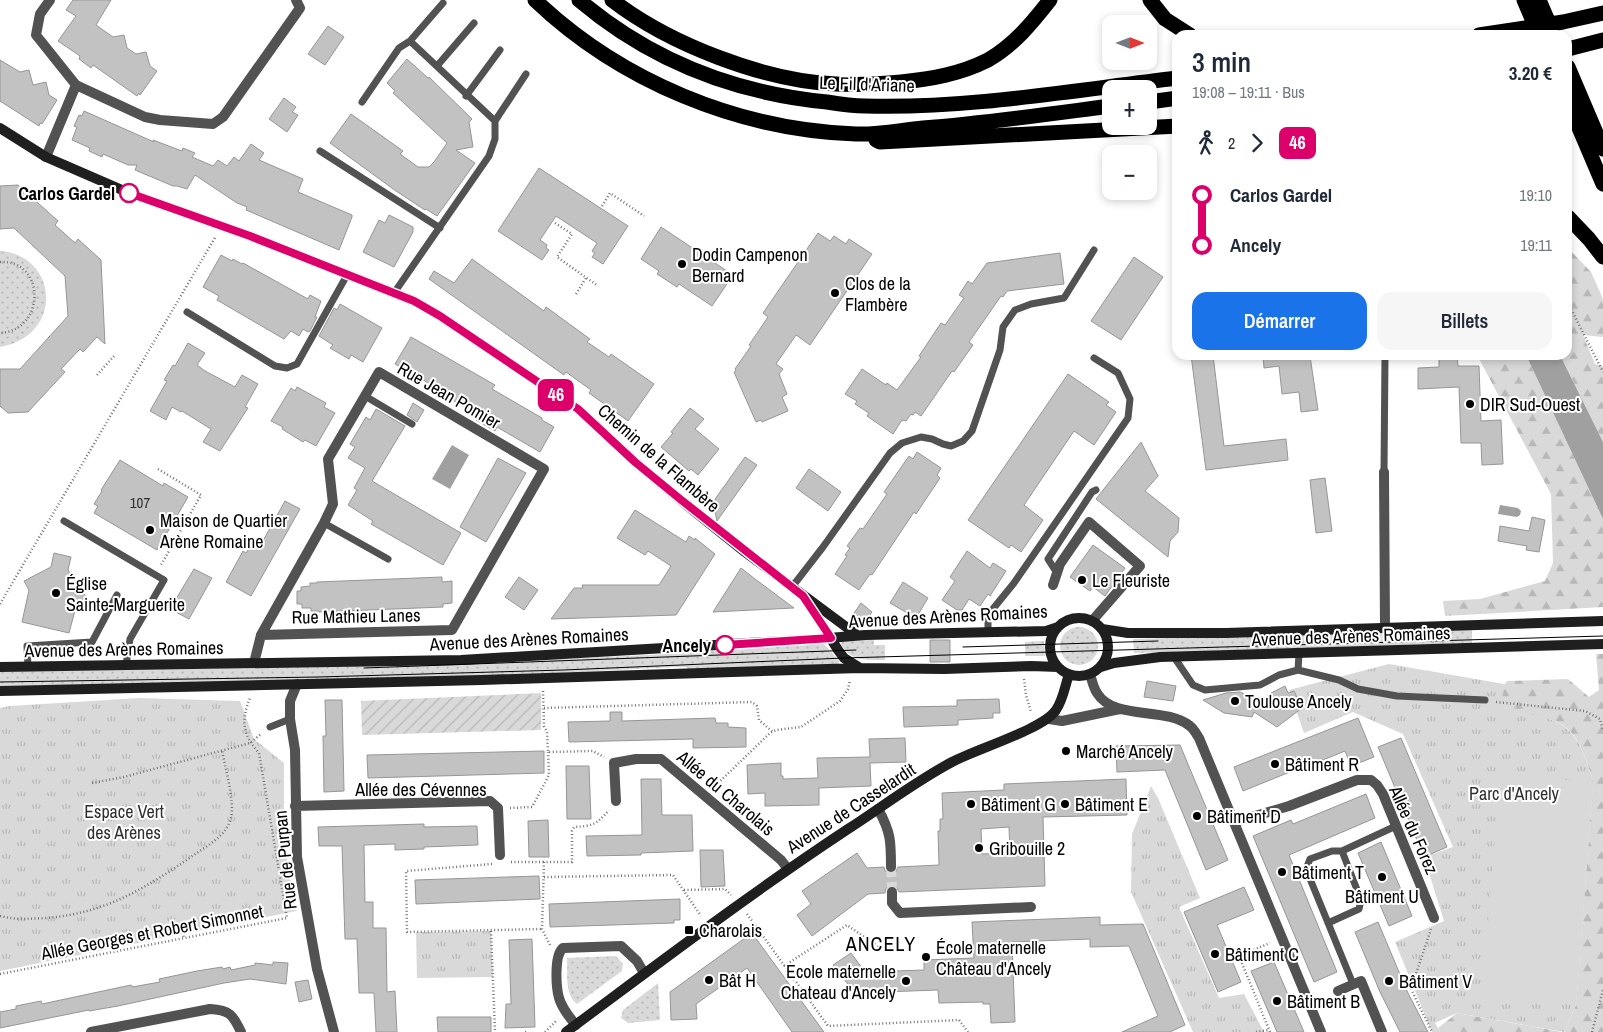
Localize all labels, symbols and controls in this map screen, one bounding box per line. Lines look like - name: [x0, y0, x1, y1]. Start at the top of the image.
- north arrow: [1102, 15, 1158, 70]
- map controls: [1102, 15, 1157, 200]
- text: 3 min: [1192, 43, 1251, 81]
- text: 3.20 €: [1509, 60, 1552, 86]
- street label: Le Fil d'Ariane: [819, 70, 915, 98]
- button: +: [1102, 80, 1157, 135]
- text: 19:08 – 19:11 · Bus: [1192, 81, 1305, 103]
- icon: walk: [1192, 129, 1220, 157]
- icon: forward: [1243, 129, 1271, 157]
- text: 46: [1289, 130, 1306, 155]
- text: 2: [1228, 132, 1235, 154]
- button: −: [1102, 145, 1157, 200]
- place label: Carlos Gardel: [18, 181, 115, 206]
- text: Carlos Gardel: [1230, 182, 1332, 208]
- marker: Carlos Gardel: [119, 183, 139, 203]
- text: 19:10: [1519, 184, 1552, 206]
- text: Ancely: [1230, 232, 1281, 258]
- text: 19:11: [1520, 234, 1552, 256]
- place label: Dodin Campenon Bernard: [692, 242, 808, 288]
- marker: Dodin Campenon Bernard: [676, 258, 688, 270]
- place label: Clos de la Flambère: [845, 271, 911, 317]
- marker: Clos de la Flambère: [829, 287, 841, 299]
- button: Démarrer: [1192, 292, 1367, 350]
- button: Billets: [1377, 292, 1552, 350]
- street label: Rue Jean Pomier: [393, 355, 505, 435]
- line badge: 46: [534, 379, 578, 411]
- text: 46: [548, 382, 564, 407]
- place label: DIR Sud-Ouest: [1480, 392, 1580, 417]
- street label: Chemin de la Flambère: [593, 398, 725, 518]
- marker: DIR Sud-Ouest: [1464, 398, 1476, 410]
- house number: 107: [130, 492, 150, 513]
- place label: Maison de Quartier Arène Romaine: [159, 508, 287, 554]
- marker: Maison de Quartier Arène Romaine: [144, 524, 156, 536]
- place label: Le Fleuriste: [1092, 568, 1170, 593]
- place label: Église Sainte-Marguerite: [66, 571, 185, 617]
- marker: Le Fleuriste: [1076, 574, 1088, 586]
- marker: Église Sainte-Marguerite: [50, 587, 62, 599]
- street label: Avenue des Arènes Romaines: [847, 598, 1048, 634]
- street label: Rue Mathieu Lanes: [291, 602, 421, 630]
- street label: Avenue des Arènes Romaines: [1250, 620, 1451, 652]
- street label: Avenue des Arènes Romaines: [428, 621, 629, 657]
- place label: Ancely: [663, 633, 712, 658]
- street label: Avenue des Arènes Romaines: [23, 635, 224, 663]
- marker: Ancely: [715, 635, 735, 655]
- place label: Toulouse Ancely: [1245, 689, 1352, 714]
- marker: Toulouse Ancely: [1229, 695, 1241, 707]
- place label: Marché Ancely: [1076, 739, 1173, 764]
- street label: Allée du Charolais: [671, 744, 780, 841]
- marker: Marché Ancely: [1060, 745, 1072, 757]
- place label: Bâtiment R: [1285, 752, 1359, 777]
- street label: Avenue de Casselardit: [781, 757, 920, 860]
- marker: Bâtiment R: [1269, 758, 1281, 770]
- street label: Allée des Cévennes: [354, 777, 487, 802]
- street label: Allée du Forez: [1383, 781, 1445, 878]
- park label: Parc d'Ancely: [1469, 781, 1560, 806]
- place label: Bâtiment G: [981, 792, 1056, 817]
- place label: Bâtiment E: [1075, 792, 1148, 817]
- marker: Bâtiment G: [965, 798, 977, 810]
- marker: Bâtiment E: [1059, 798, 1071, 810]
- park label: Espace Vert des Arènes: [84, 799, 164, 845]
- place label: Bâtiment D: [1207, 804, 1281, 829]
- street label: Rue de Purpan: [267, 809, 303, 911]
- marker: Bâtiment D: [1191, 810, 1203, 822]
- place label: Gribouille 2: [989, 836, 1065, 861]
- marker: Gribouille 2: [973, 842, 985, 854]
- place label: Bâtiment T: [1292, 860, 1364, 885]
- marker: Bâtiment T: [1276, 866, 1288, 878]
- marker: Bâtiment U: [1376, 871, 1388, 883]
- place label: Bâtiment U: [1345, 884, 1419, 909]
- street label: Allée Georges et Robert Simonnet: [38, 898, 265, 966]
- place label: Charolais: [699, 918, 762, 943]
- marker: Charolais: [683, 924, 695, 936]
- district label: ANCELY: [845, 930, 916, 957]
- place label: École maternelle Château d'Ancely: [936, 935, 1052, 981]
- place label: Bâtiment C: [1225, 942, 1299, 967]
- marker: Bâtiment C: [1209, 948, 1221, 960]
- marker: École maternelle Château d'Ancely: [920, 951, 932, 963]
- place label: Ecole maternelle Chateau d'Ancely: [781, 959, 897, 1005]
- place label: Bât H: [719, 968, 756, 993]
- place label: Bâtiment V: [1399, 969, 1472, 994]
- marker: Bât H: [703, 974, 715, 986]
- marker: Ecole maternelle Chateau d'Ancely: [900, 975, 912, 987]
- marker: Bâtiment V: [1383, 975, 1395, 987]
- place label: Bâtiment B: [1287, 989, 1360, 1014]
- marker: Bâtiment B: [1271, 995, 1283, 1007]

